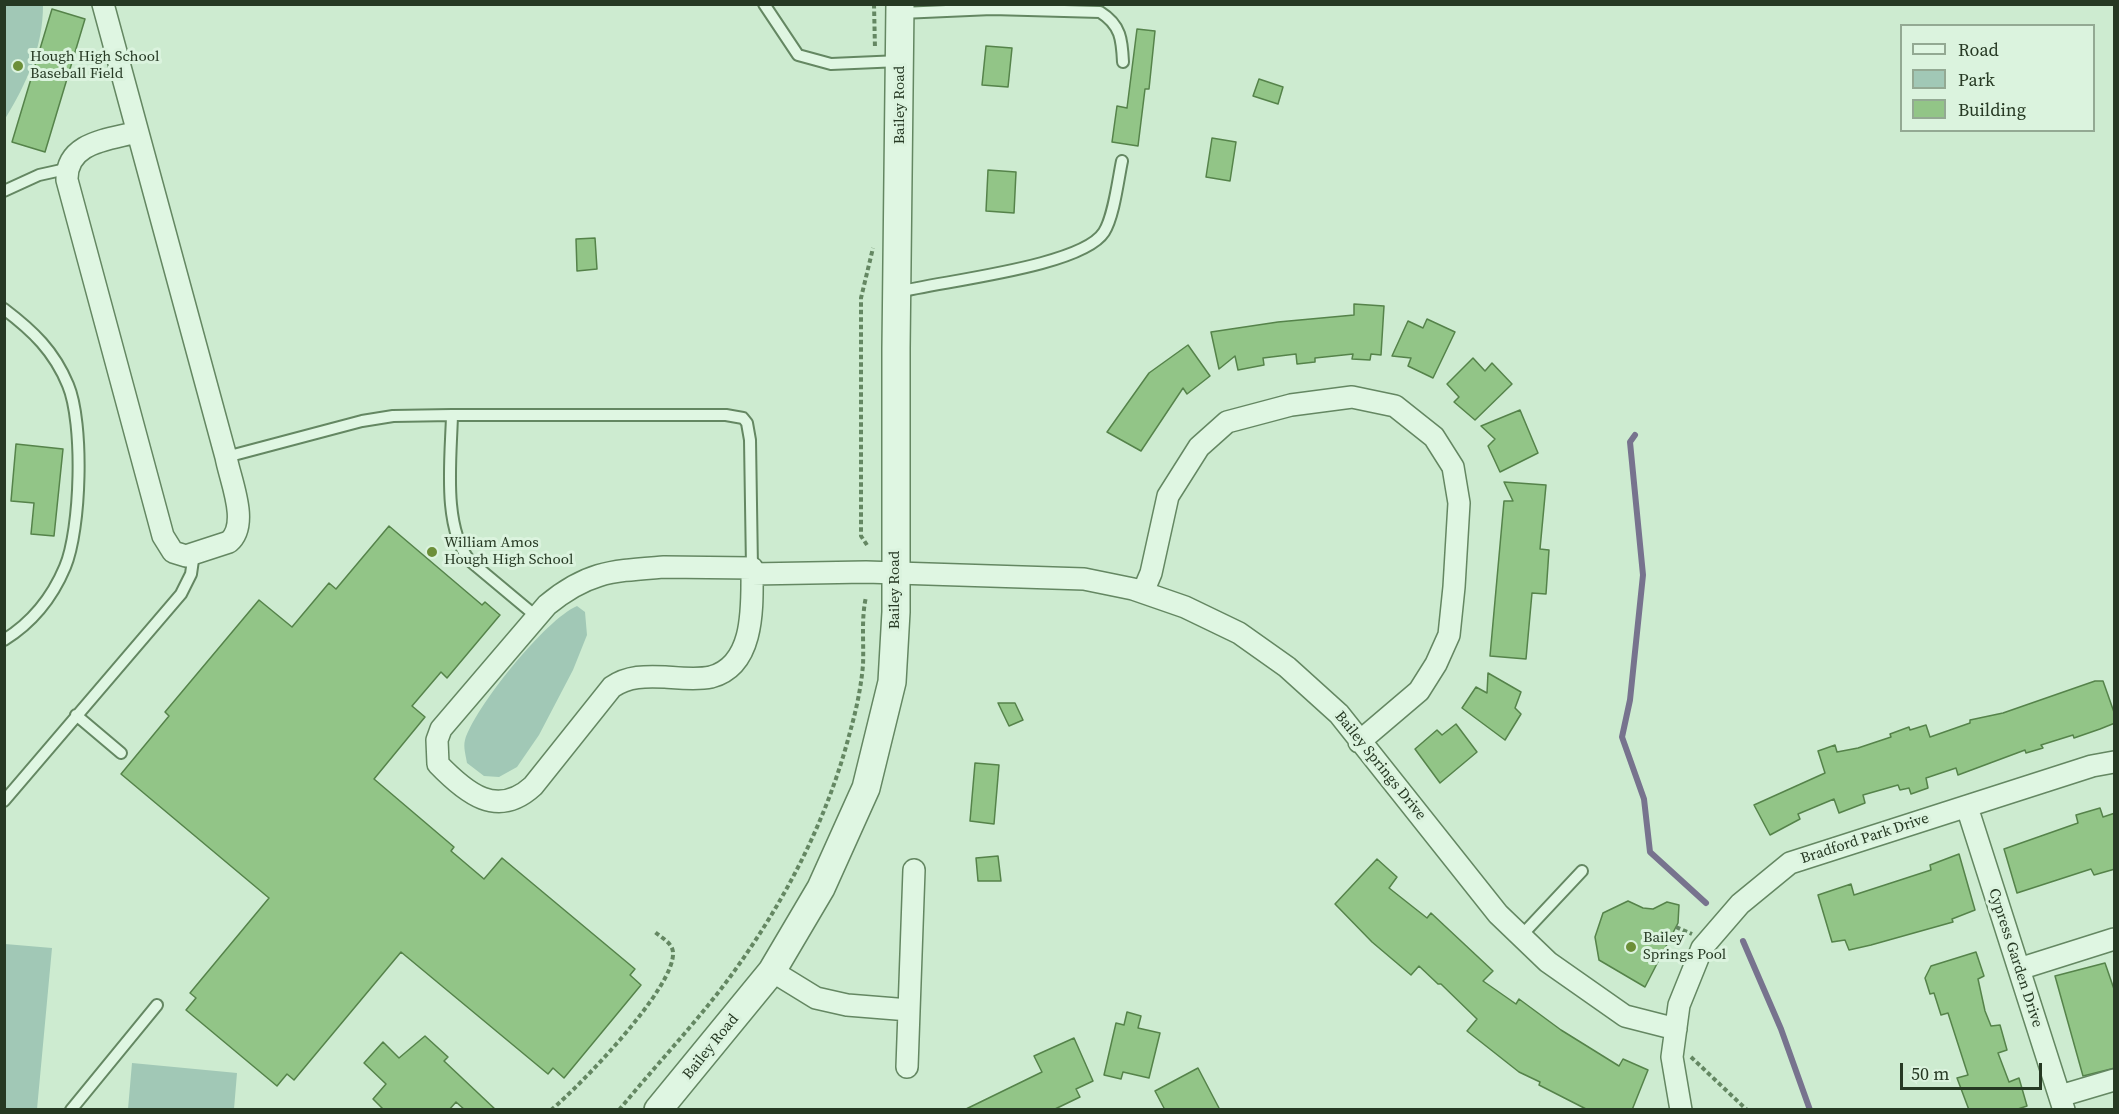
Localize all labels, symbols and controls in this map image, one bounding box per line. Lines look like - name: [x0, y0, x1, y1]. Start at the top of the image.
- legend: [1900, 24, 2095, 132]
- text: Road: [1958, 37, 1999, 62]
- place label: Hough High School Baseball Field: [30, 48, 159, 83]
- marker: Hough High School Baseball Field: [11, 59, 25, 73]
- street label: Bailey Road: [891, 66, 909, 144]
- text: Park: [1958, 67, 1995, 92]
- text: Building: [1958, 97, 2026, 122]
- place label: William Amos Hough High School: [444, 534, 573, 569]
- marker: William Amos Hough High School: [425, 545, 439, 559]
- street label: Bailey Road: [886, 551, 904, 629]
- street label: Bailey Springs Drive: [1331, 708, 1429, 824]
- street label: Bradford Park Drive: [1799, 810, 1931, 868]
- street label: Cypress Garden Drive: [1984, 886, 2046, 1030]
- place label: Bailey Springs Pool: [1643, 929, 1726, 964]
- marker: Bailey Springs Pool: [1624, 940, 1638, 954]
- street label: Bailey Road: [679, 1011, 743, 1083]
- scale bar: [1903, 1051, 2046, 1089]
- text: 50 m: [1911, 1061, 1949, 1086]

